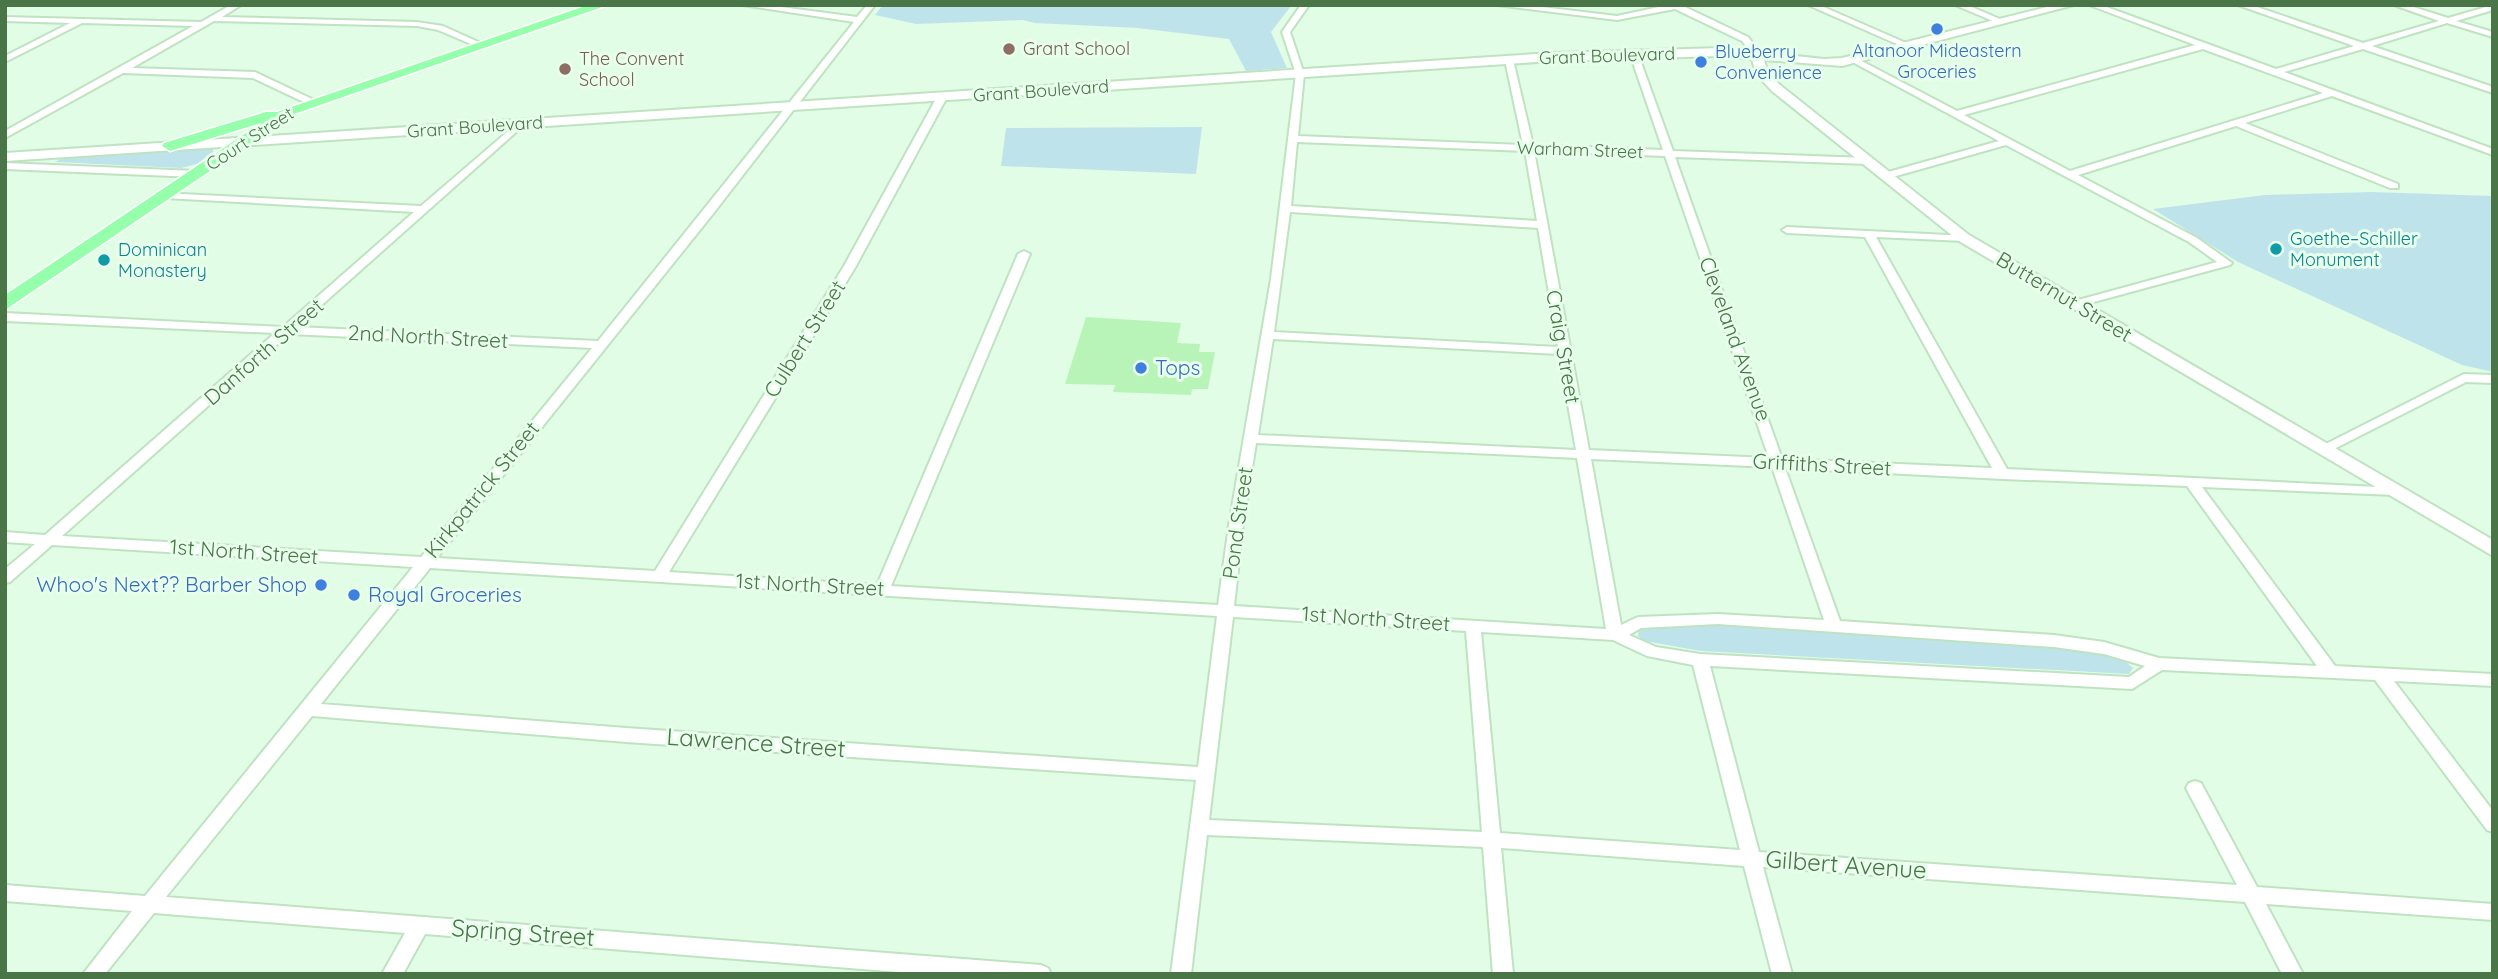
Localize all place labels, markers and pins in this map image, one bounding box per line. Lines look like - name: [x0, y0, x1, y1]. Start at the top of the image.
- marker: Altanoor Mideastern Groceries: [1929, 21, 1945, 37]
- place label: Grant School: [1023, 37, 1130, 60]
- place label: Altanoor Mideastern Groceries: [1852, 39, 2022, 83]
- place label: Blueberry Convenience: [1715, 40, 1822, 84]
- marker: Grant School: [1001, 41, 1017, 57]
- place label: The Convent School: [579, 47, 684, 91]
- marker: Blueberry Convenience: [1693, 54, 1709, 70]
- marker: The Convent School: [557, 61, 573, 77]
- place label: Goethe–Schiller Monument: [2290, 227, 2418, 271]
- place label: Dominican Monastery: [118, 238, 207, 282]
- marker: Goethe–Schiller Monument: [2268, 241, 2284, 257]
- marker: Dominican Monastery: [96, 252, 112, 268]
- place label: Tops: [1155, 354, 1200, 380]
- marker: Tops: [1133, 360, 1149, 376]
- place label: Whoo's Next?? Barber Shop: [36, 571, 307, 597]
- marker: Whoo's Next?? Barber Shop: [313, 577, 329, 593]
- place label: Royal Groceries: [368, 581, 522, 607]
- marker: Royal Groceries: [346, 587, 362, 603]

